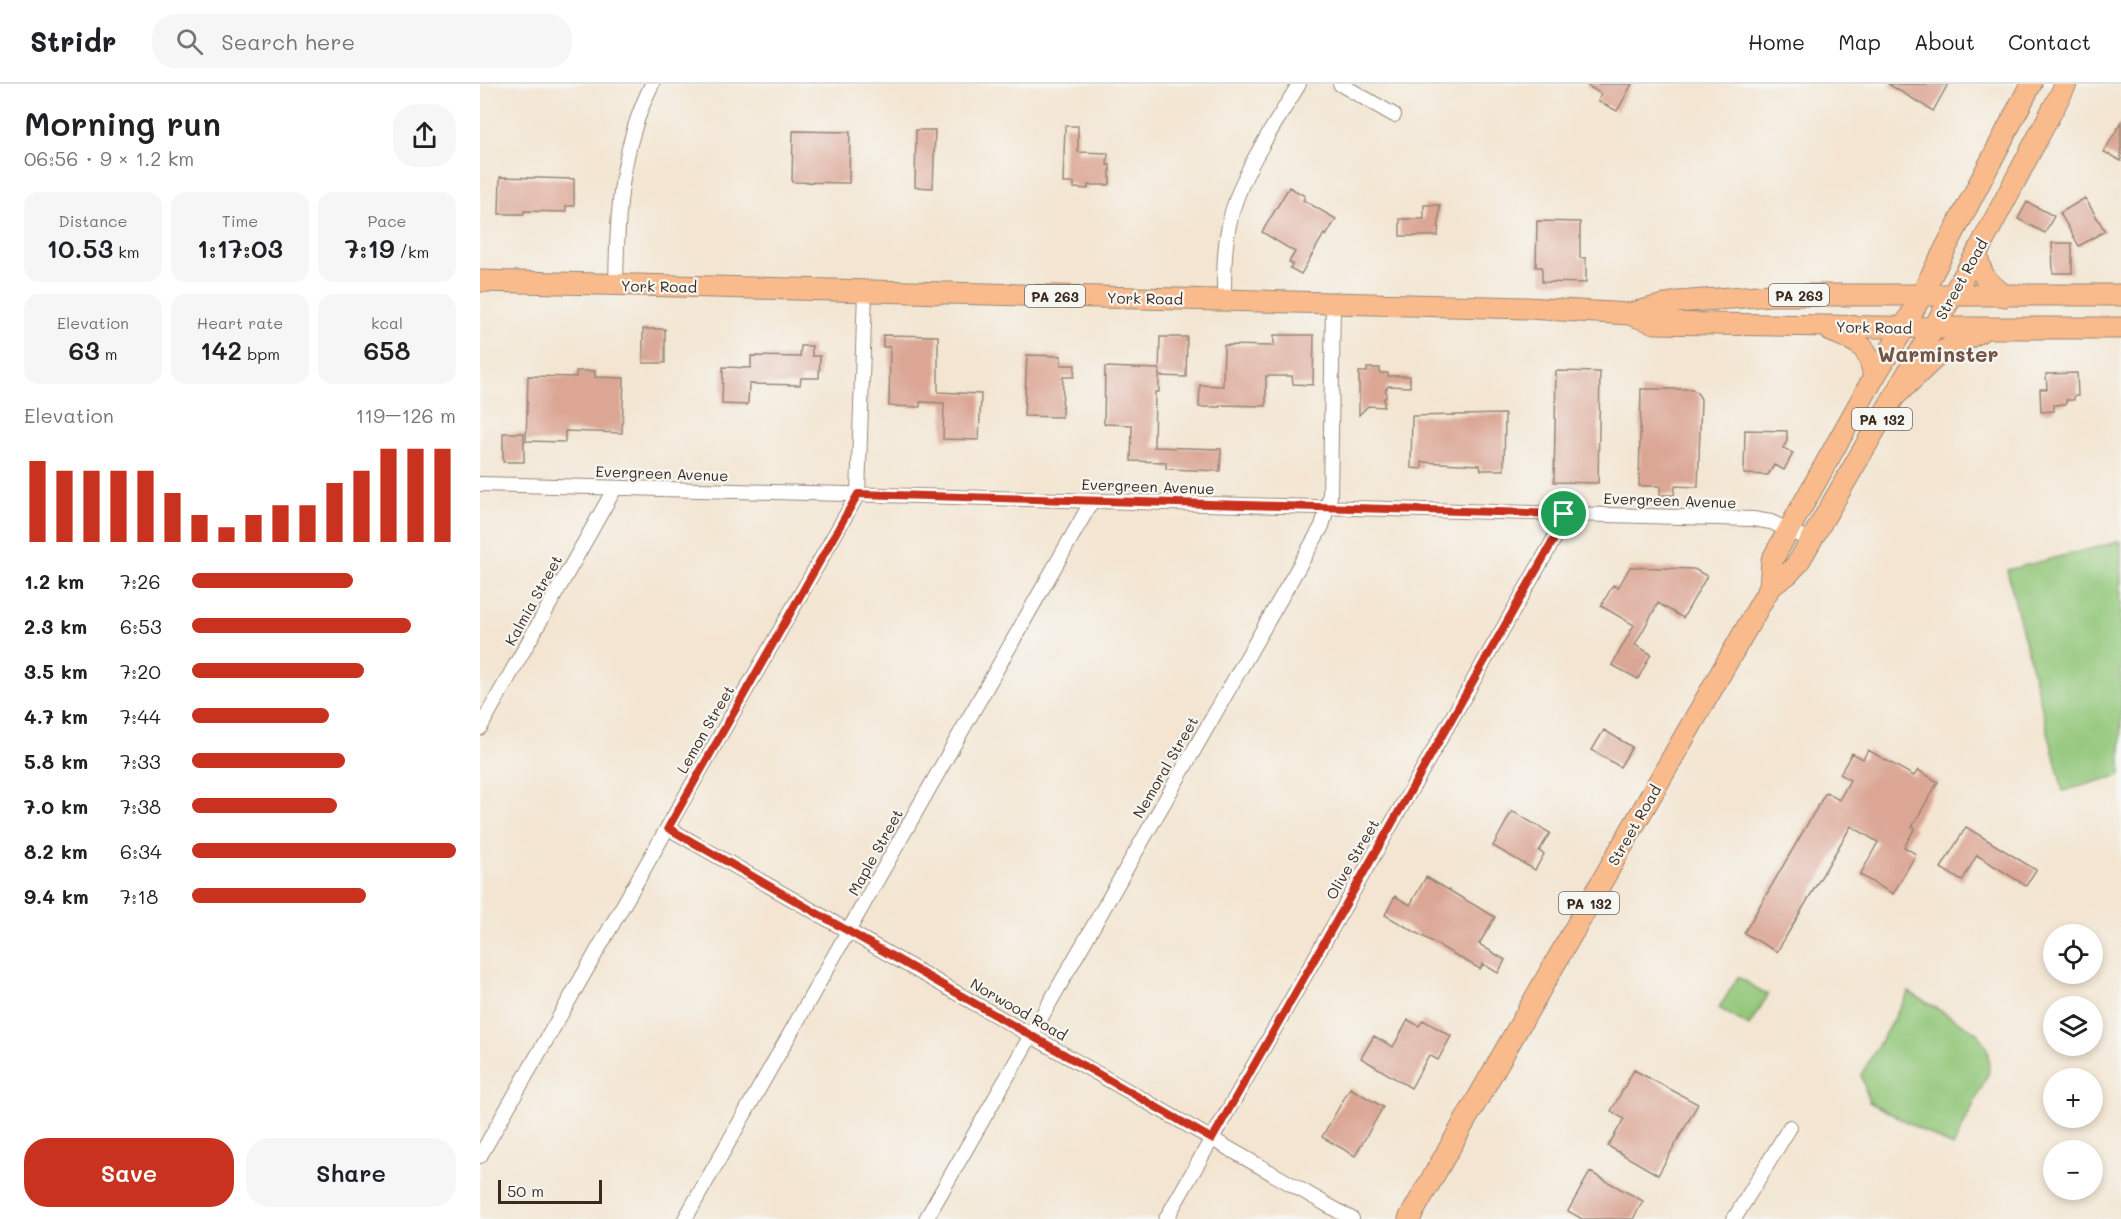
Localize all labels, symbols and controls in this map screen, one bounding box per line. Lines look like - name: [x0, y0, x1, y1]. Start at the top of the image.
- search box: [152, 14, 572, 68]
- text: Stridr: [30, 23, 116, 59]
- icon: search: [173, 25, 206, 58]
- text: Search here: [221, 27, 355, 56]
- text: Home: [1748, 28, 1805, 55]
- text: Map: [1838, 28, 1881, 55]
- text: About: [1914, 28, 1975, 55]
- text: Contact: [2008, 28, 2091, 55]
- text: Morning run: [24, 101, 221, 144]
- button: share: [393, 104, 456, 167]
- text: 06:56 · 9 × 1.2 km: [24, 145, 194, 171]
- text: Distance: [59, 210, 127, 231]
- text: Time: [222, 210, 258, 231]
- text: Pace: [367, 210, 407, 231]
- text: 10.53: [47, 231, 113, 265]
- text: 1:17:03: [197, 231, 283, 265]
- text: 7:19: [345, 231, 394, 265]
- street label: Street Road: [1930, 235, 1992, 323]
- text: km: [113, 241, 139, 262]
- text: /km: [394, 241, 429, 262]
- street label: York Road: [621, 275, 697, 297]
- road number: PA 263: [1769, 284, 1829, 306]
- road number: PA 263: [1025, 285, 1085, 307]
- street label: York Road: [1107, 287, 1183, 309]
- text: Elevation: [57, 312, 129, 333]
- text: Heart rate: [197, 312, 283, 333]
- text: kcal: [371, 312, 403, 333]
- street label: York Road: [1836, 316, 1912, 338]
- text: 63: [68, 333, 100, 367]
- text: 142: [200, 333, 242, 367]
- text: 658: [364, 333, 410, 367]
- district label: Warminster: [1878, 340, 1999, 367]
- text: m: [100, 343, 118, 364]
- text: bpm: [242, 343, 280, 364]
- text: Elevation: [24, 402, 114, 428]
- text: 119–126 m: [355, 402, 456, 428]
- road number: PA 132: [1852, 408, 1912, 430]
- street label: Evergreen Avenue: [595, 461, 729, 485]
- street label: Evergreen Avenue: [1081, 474, 1215, 498]
- pin: [1538, 488, 1589, 539]
- street label: Evergreen Avenue: [1603, 488, 1737, 512]
- icon: arrive: [1547, 497, 1580, 530]
- street label: Kalmia Street: [500, 551, 566, 649]
- text: 1.2 km: [24, 568, 84, 594]
- text: 7:26: [120, 568, 161, 594]
- text: 2.3 km: [24, 613, 87, 639]
- text: 6:53: [120, 613, 162, 639]
- text: 3.5 km: [24, 658, 88, 684]
- text: 7:20: [120, 658, 161, 684]
- street label: Lemon Street: [672, 681, 738, 777]
- text: 4.7 km: [24, 703, 88, 729]
- text: 7:44: [120, 703, 161, 729]
- street label: Nemoral Street: [1128, 712, 1202, 822]
- text: 5.8 km: [24, 748, 88, 774]
- text: 7:33: [120, 748, 161, 774]
- street label: Street Road: [1603, 781, 1665, 869]
- text: 7.0 km: [24, 793, 88, 819]
- text: 7:38: [120, 793, 161, 819]
- street label: Maple Street: [843, 805, 907, 899]
- street label: Olive Street: [1321, 815, 1383, 903]
- text: 8.2 km: [24, 838, 88, 864]
- text: 6:34: [120, 838, 162, 864]
- text: 9.4 km: [24, 883, 89, 909]
- text: 7:18: [120, 883, 158, 909]
- road number: PA 132: [1559, 892, 1619, 914]
- map controls: [2043, 924, 2103, 1200]
- button: locate: [2043, 924, 2103, 984]
- street label: Norwood Road: [967, 973, 1071, 1045]
- button: layers: [2043, 996, 2103, 1056]
- button: +: [2043, 1068, 2103, 1128]
- button: Save: [24, 1138, 234, 1207]
- button: Share: [246, 1138, 456, 1207]
- button: −: [2043, 1140, 2103, 1200]
- scale bar: [498, 1177, 602, 1204]
- text: 50 m: [507, 1180, 544, 1201]

